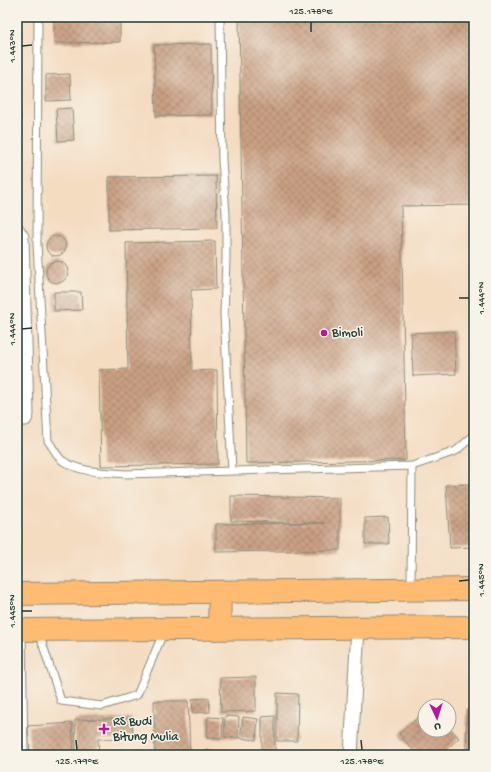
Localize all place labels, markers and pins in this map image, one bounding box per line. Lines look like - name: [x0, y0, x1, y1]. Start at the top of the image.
- place label: Bimoli: [331, 326, 363, 341]
- marker: Bimoli: [319, 328, 329, 338]
- place label: RS Budi Bitung Mulia: [112, 715, 179, 745]
- marker: RS Budi Bitung Mulia: [98, 723, 110, 735]

